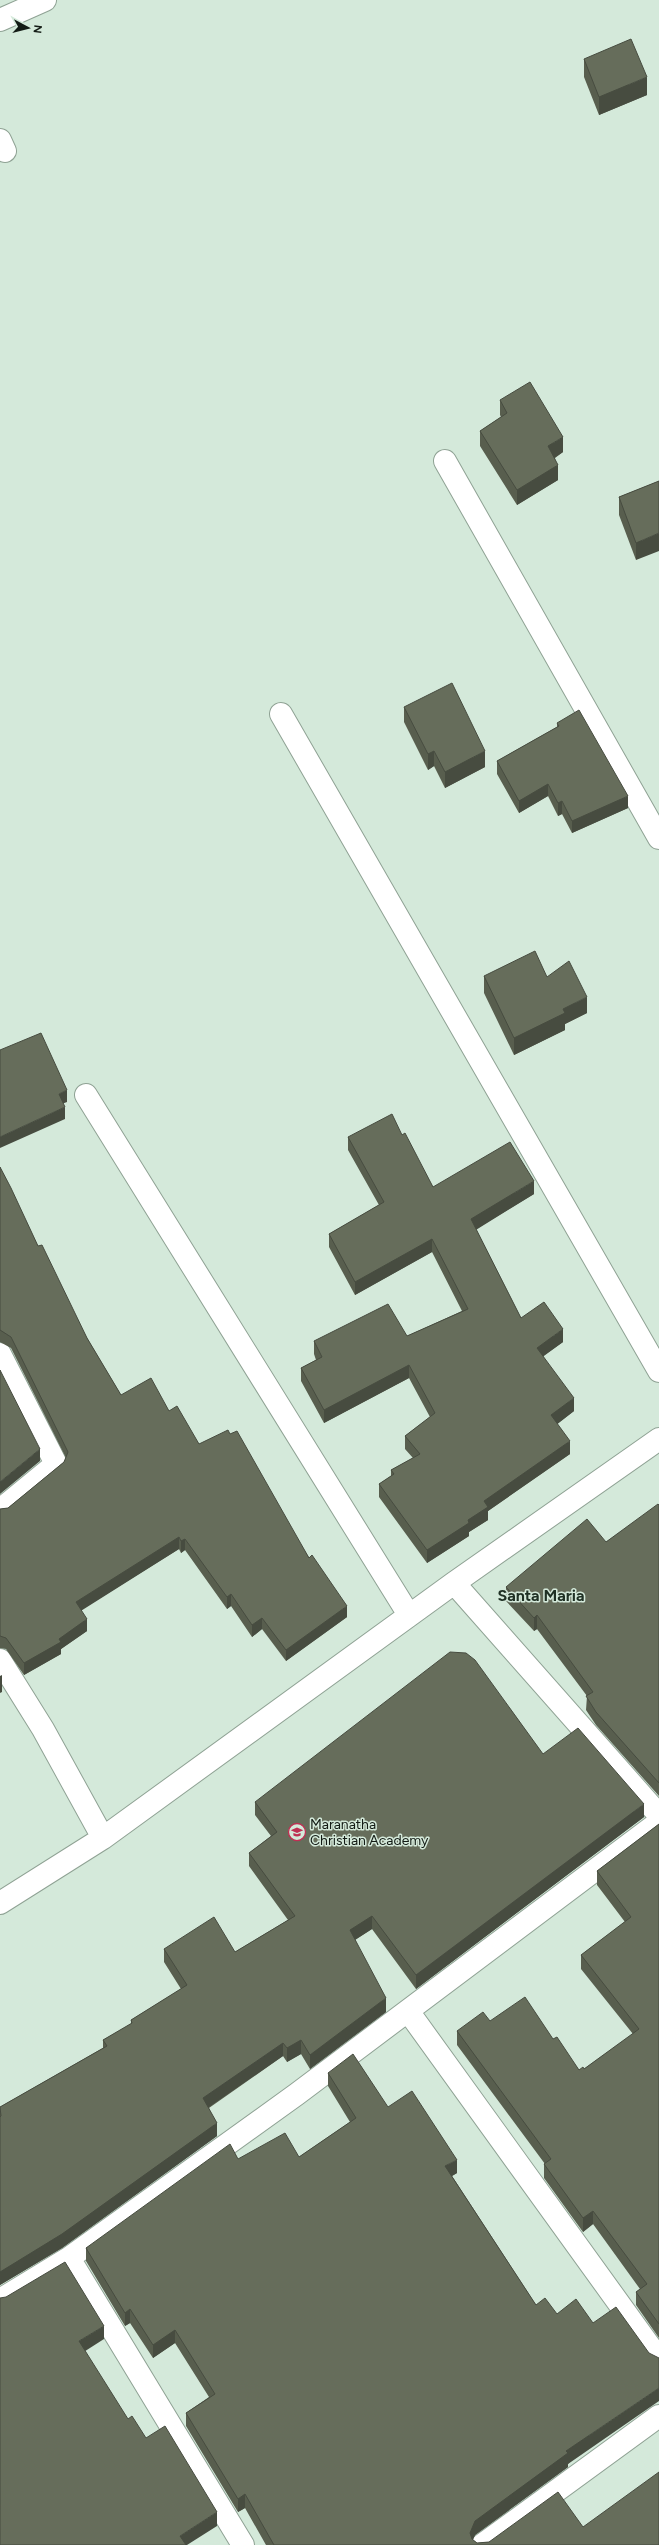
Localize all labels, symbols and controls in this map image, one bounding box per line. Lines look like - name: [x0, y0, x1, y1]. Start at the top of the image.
- north arrow: [8, 8, 48, 48]
- text: N: [30, 24, 44, 34]
- district label: Santa Maria: [498, 1586, 584, 1605]
- place label: Maranatha Christian Academy: [310, 1816, 429, 1849]
- school or university icon: Maranatha Christian Academy: [287, 1822, 307, 1842]

